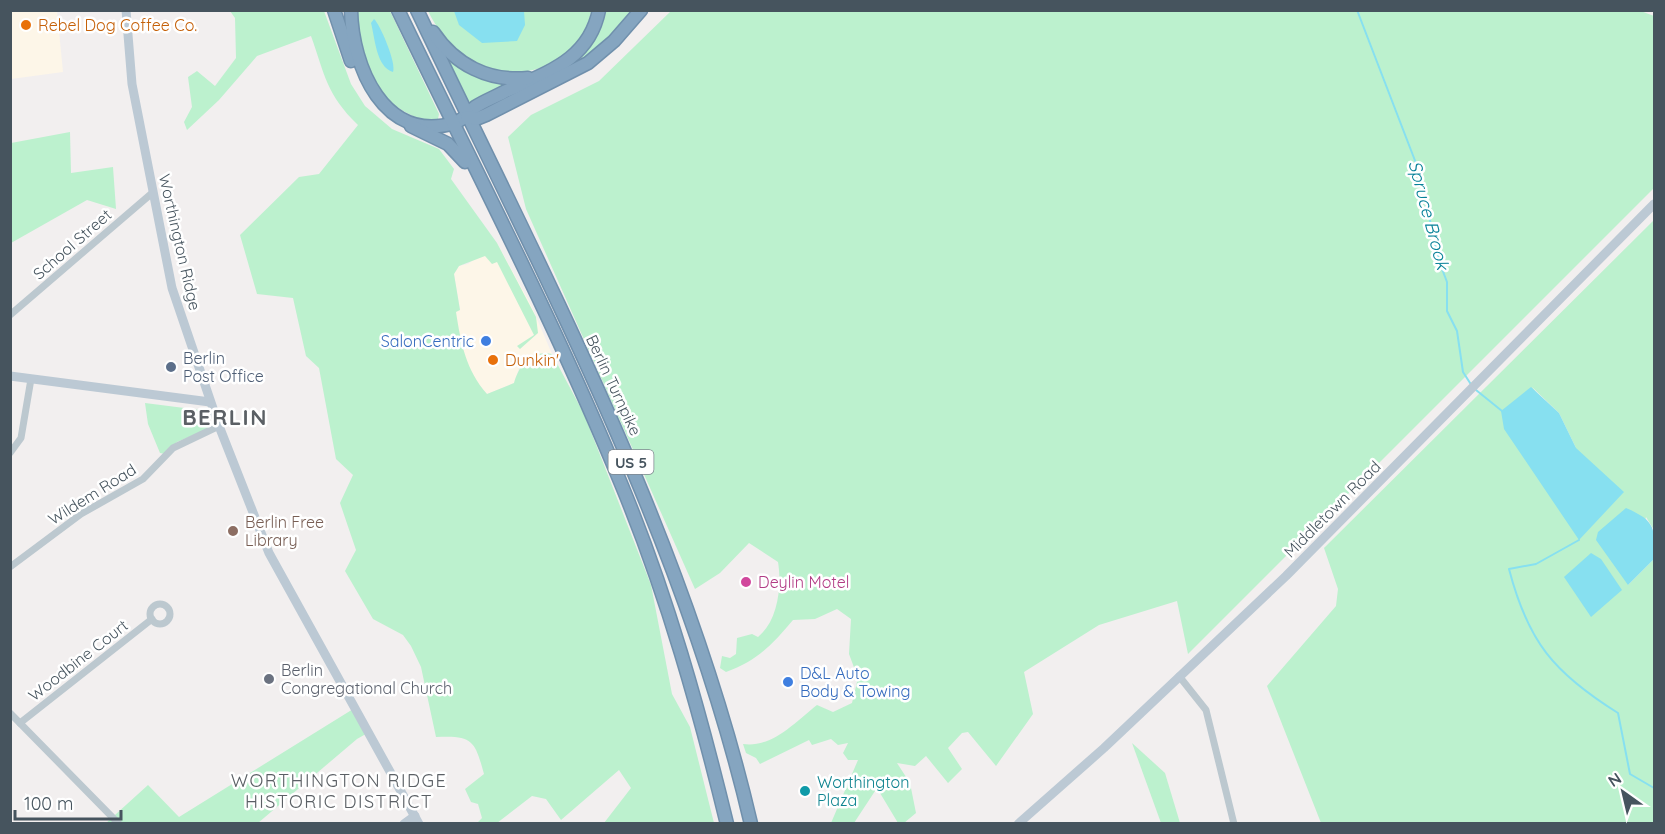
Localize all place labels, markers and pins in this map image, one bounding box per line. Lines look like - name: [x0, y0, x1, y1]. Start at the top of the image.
- place label: Rebel Dog Coffee Co.: [38, 15, 197, 35]
- marker: Rebel Dog Coffee Co.: [19, 18, 33, 32]
- place label: SalonCentric: [381, 331, 474, 351]
- marker: SalonCentric: [479, 334, 493, 348]
- place label: Berlin Post Office: [183, 348, 264, 386]
- place label: Dunkin': [505, 350, 559, 370]
- marker: Dunkin': [486, 353, 500, 367]
- marker: Berlin Post Office: [164, 360, 178, 374]
- place label: Berlin Free Library: [245, 512, 324, 550]
- marker: Berlin Free Library: [226, 524, 240, 538]
- place label: Deylin Motel: [758, 572, 849, 592]
- marker: Deylin Motel: [739, 575, 753, 589]
- place label: Berlin Congregational Church: [281, 660, 452, 698]
- place label: D&L Auto Body & Towing: [800, 663, 911, 701]
- marker: Berlin Congregational Church: [262, 672, 276, 686]
- marker: D&L Auto Body & Towing: [781, 675, 795, 689]
- place label: Worthington Plaza: [817, 772, 909, 810]
- marker: Worthington Plaza: [798, 784, 812, 798]

